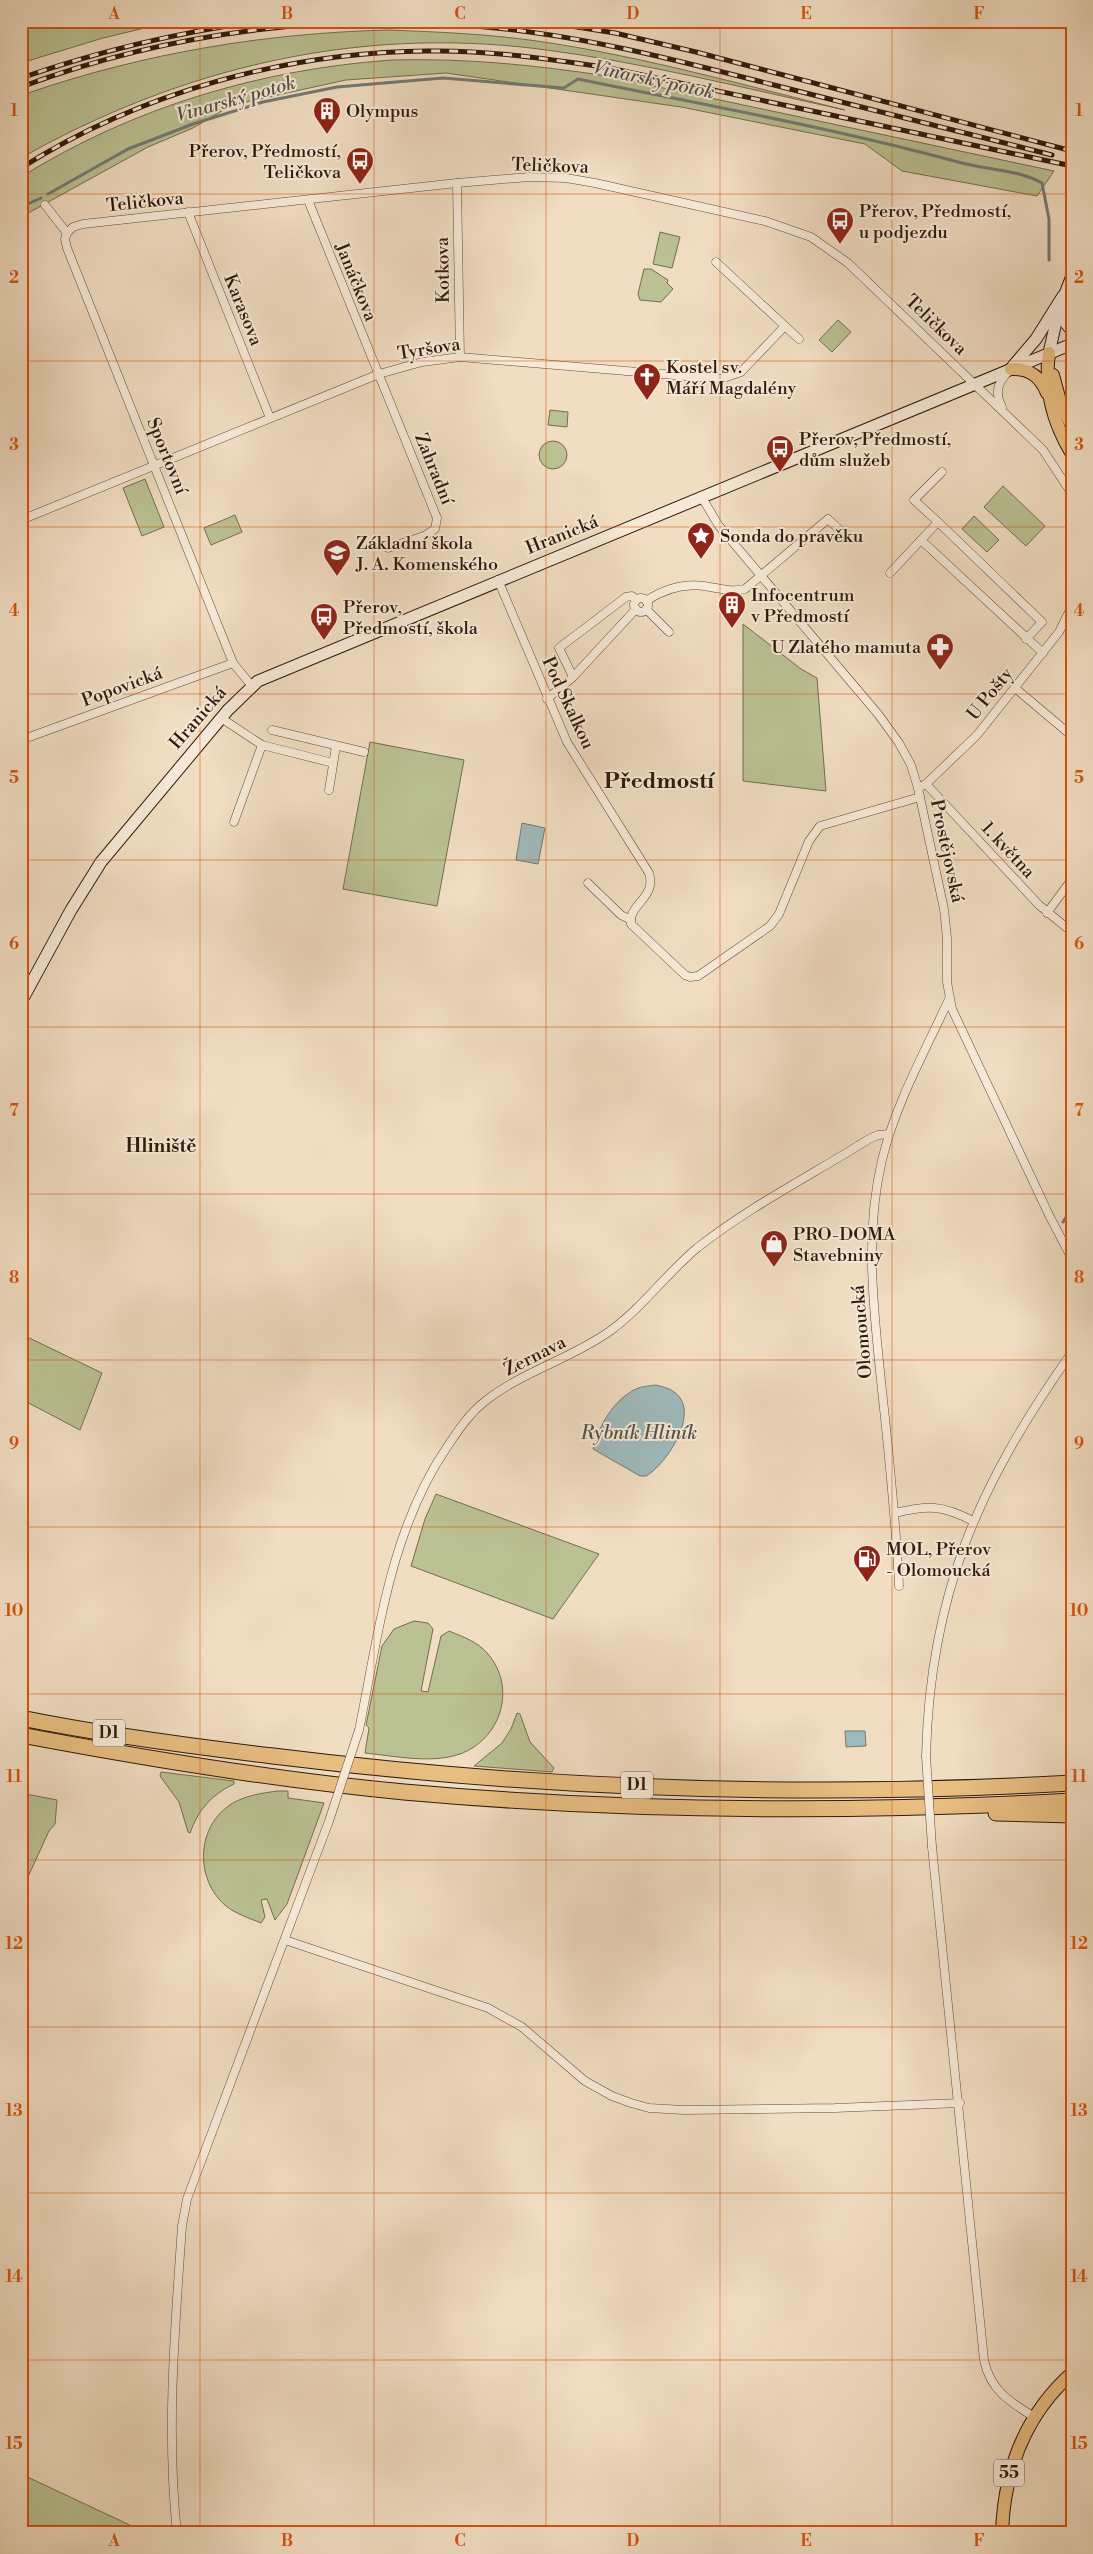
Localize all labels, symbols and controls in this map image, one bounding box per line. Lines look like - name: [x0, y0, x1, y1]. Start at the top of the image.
- text: A: [107, 4, 120, 24]
- text: B: [281, 4, 293, 24]
- text: C: [454, 4, 466, 24]
- text: D: [627, 4, 640, 24]
- text: E: [800, 4, 812, 24]
- text: F: [973, 4, 985, 24]
- water label: Vinarský potok: [591, 55, 717, 105]
- water label: Vinarský potok: [174, 70, 299, 127]
- building icon: Olympus: [312, 96, 342, 135]
- place label: Olympus: [346, 100, 419, 123]
- text: 1: [10, 101, 18, 121]
- text: 1: [1075, 101, 1083, 121]
- place label: Přerov, Předmostí, Teličkova: [189, 140, 342, 184]
- bus stop icon: Přerov, Předmostí, Teličkova: [345, 146, 375, 185]
- street label: Teličkova: [511, 153, 590, 179]
- street label: Teličkova: [105, 186, 186, 217]
- place label: Přerov, Předmostí, u podjezdu: [859, 200, 1011, 244]
- bus stop icon: Přerov, Předmostí, u podjezdu: [825, 206, 855, 245]
- street label: Kotkova: [431, 236, 455, 303]
- street label: Janáčkova: [329, 238, 382, 325]
- text: 2: [9, 268, 19, 288]
- text: 2: [1074, 268, 1084, 288]
- street label: Karasova: [218, 271, 268, 350]
- street label: Teličkova: [900, 290, 972, 361]
- street label: Tyršova: [396, 333, 463, 365]
- place label: Kostel sv. Máří Magdalény: [666, 356, 796, 400]
- church icon: Kostel sv. Máří Magdalény: [632, 362, 662, 401]
- street label: Sportovní: [141, 414, 193, 499]
- place label: Přerov, Předmostí, dům služeb: [799, 428, 951, 472]
- street label: Zahradní: [409, 430, 459, 509]
- bus stop icon: Přerov, Předmostí, dům služeb: [765, 434, 795, 473]
- text: 3: [9, 435, 19, 455]
- text: 3: [1074, 435, 1084, 455]
- street label: Hranická: [522, 510, 602, 560]
- place icon: Sonda do pravěku: [686, 521, 716, 560]
- place label: Sonda do pravěku: [720, 525, 864, 548]
- place label: Základní škola J. A. Komenského: [355, 532, 498, 576]
- school or university icon: Základní škola J. A. Komenského: [322, 538, 352, 577]
- place label: Infocentrum v Předmostí: [750, 584, 855, 628]
- building icon: Infocentrum v Předmostí: [717, 590, 747, 629]
- place label: Přerov, Předmostí, škola: [343, 596, 479, 640]
- text: 4: [9, 601, 20, 621]
- text: 4: [1074, 601, 1085, 621]
- bus stop icon: Přerov, Předmostí, škola: [309, 602, 339, 641]
- pharmacy icon: U Zlatého mamuta: [925, 632, 955, 671]
- place label: U Zlatého mamuta: [771, 636, 922, 659]
- street label: Pod Skalkou: [537, 653, 600, 754]
- street label: Popovická: [78, 661, 166, 712]
- street label: U Pošty: [962, 663, 1018, 725]
- street label: Hranická: [164, 681, 232, 754]
- text: 5: [9, 768, 19, 788]
- district label: Předmostí: [604, 768, 716, 795]
- text: 5: [1074, 768, 1084, 788]
- street label: Prostějovská: [925, 797, 969, 906]
- street label: 1. května: [976, 817, 1041, 884]
- text: 6: [9, 934, 19, 954]
- text: 6: [1074, 934, 1084, 954]
- text: 7: [9, 1101, 19, 1121]
- text: 7: [1074, 1101, 1084, 1121]
- district label: Hliniště: [125, 1134, 197, 1158]
- place label: PRO-DOMA Stavebniny: [793, 1223, 896, 1267]
- shop icon: PRO-DOMA Stavebniny: [759, 1229, 789, 1268]
- text: 8: [9, 1268, 19, 1288]
- text: 8: [1074, 1268, 1084, 1288]
- street label: Olomoucká: [846, 1283, 878, 1380]
- street label: Žernava: [500, 1330, 571, 1381]
- water label: Rybník Hliník: [580, 1421, 697, 1445]
- text: 9: [9, 1434, 19, 1454]
- text: 9: [1074, 1434, 1084, 1454]
- place label: MOL, Přerov - Olomoucká: [886, 1538, 992, 1582]
- fuel station icon: MOL, Přerov - Olomoucká: [852, 1544, 882, 1583]
- text: 10: [5, 1601, 23, 1621]
- text: 10: [1070, 1601, 1088, 1621]
- road number: D1: [93, 1720, 125, 1746]
- text: 11: [6, 1767, 22, 1787]
- text: 11: [1071, 1767, 1087, 1787]
- road number: D1: [621, 1772, 653, 1798]
- text: 12: [5, 1934, 23, 1954]
- text: 12: [1070, 1934, 1088, 1954]
- text: 13: [5, 2101, 23, 2121]
- text: 13: [1070, 2101, 1088, 2121]
- text: 14: [5, 2267, 23, 2287]
- text: 14: [1070, 2267, 1088, 2287]
- text: 15: [5, 2434, 23, 2454]
- text: 15: [1070, 2434, 1088, 2454]
- road number: 55: [994, 2460, 1024, 2486]
- text: A: [107, 2531, 120, 2551]
- text: B: [281, 2531, 293, 2551]
- text: C: [454, 2531, 466, 2551]
- text: D: [627, 2531, 640, 2551]
- text: E: [800, 2531, 812, 2551]
- text: F: [973, 2531, 985, 2551]

